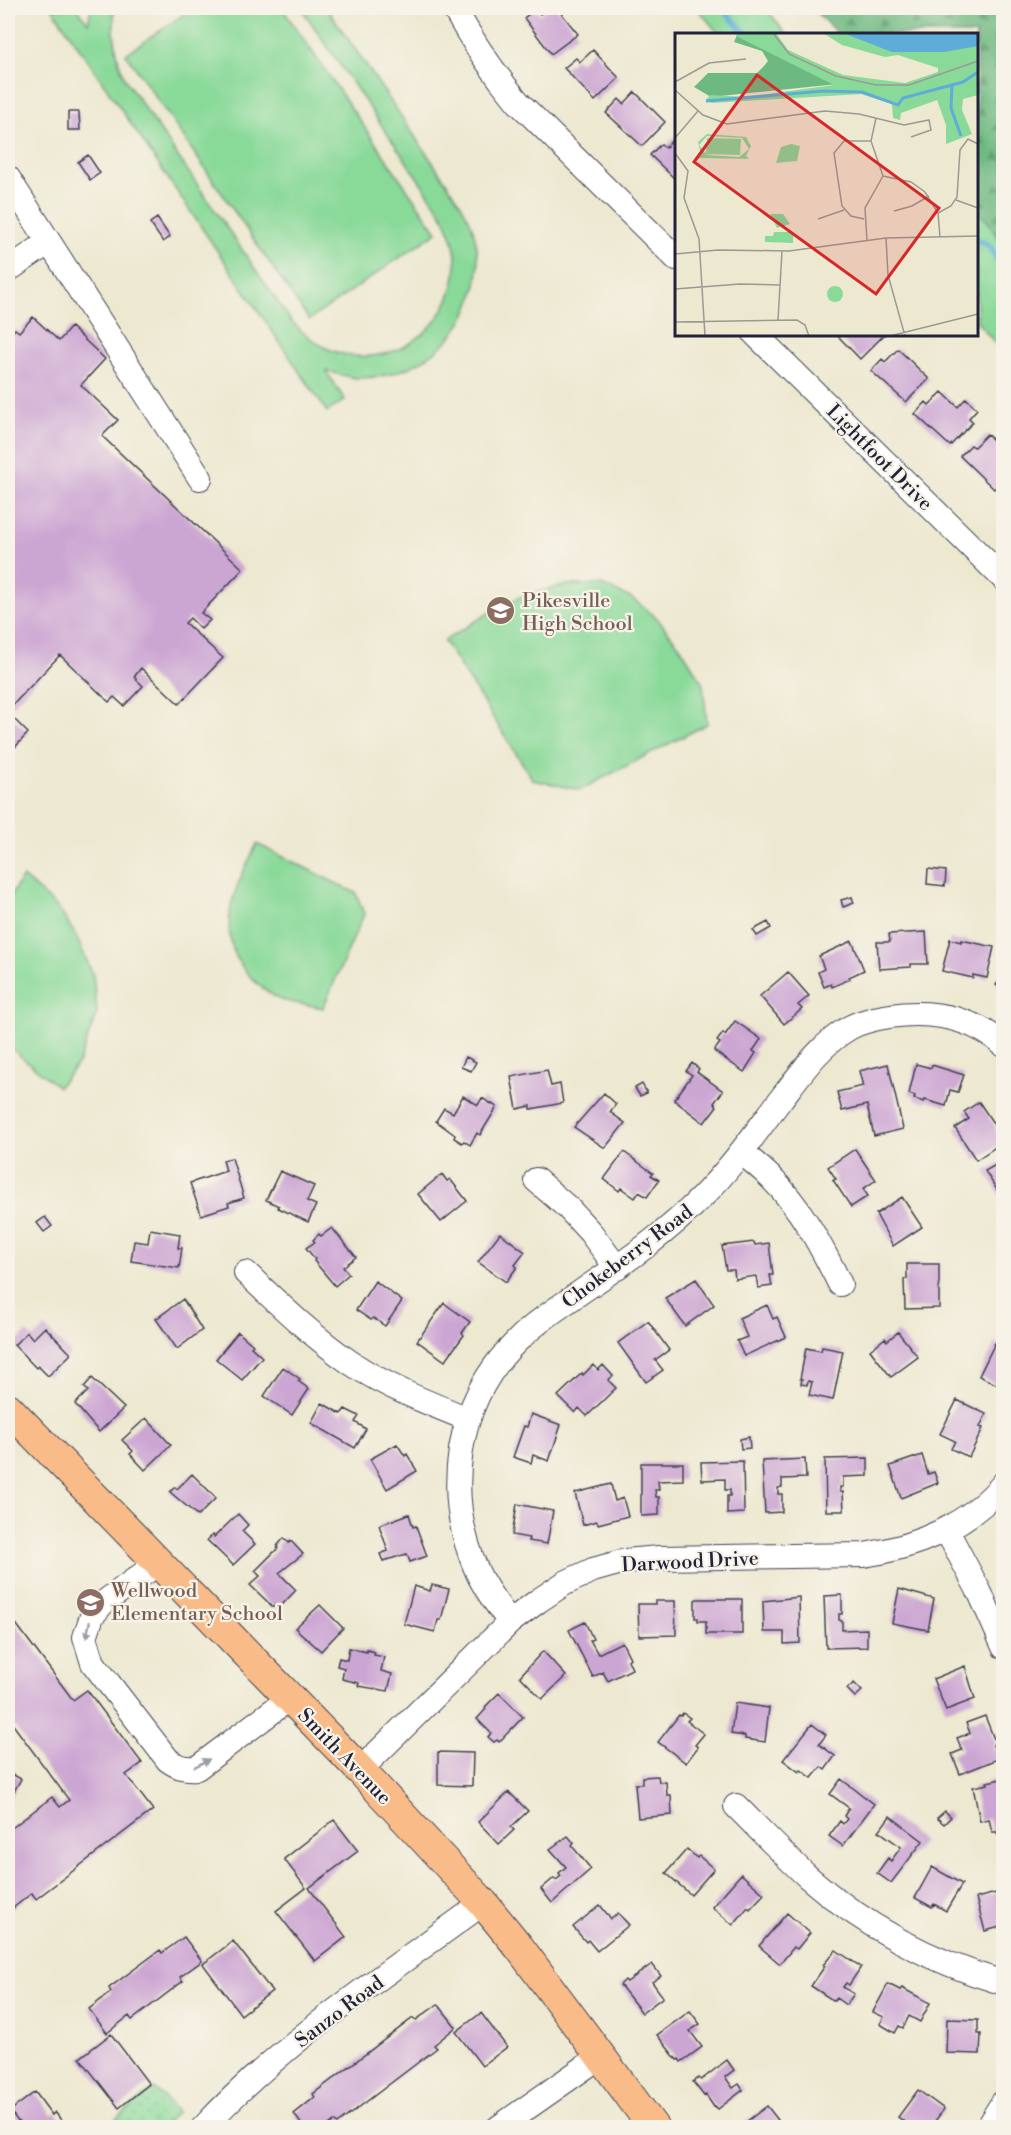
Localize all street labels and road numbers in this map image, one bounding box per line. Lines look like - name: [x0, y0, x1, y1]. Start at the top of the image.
- street label: Lightfoot Drive: [820, 400, 937, 517]
- street label: Chokeberry Road: [558, 1199, 699, 1315]
- street label: Darwood Drive: [621, 1546, 759, 1579]
- street label: Smith Avenue: [292, 1704, 396, 1811]
- street label: Sanzo Road: [291, 1970, 390, 2054]

